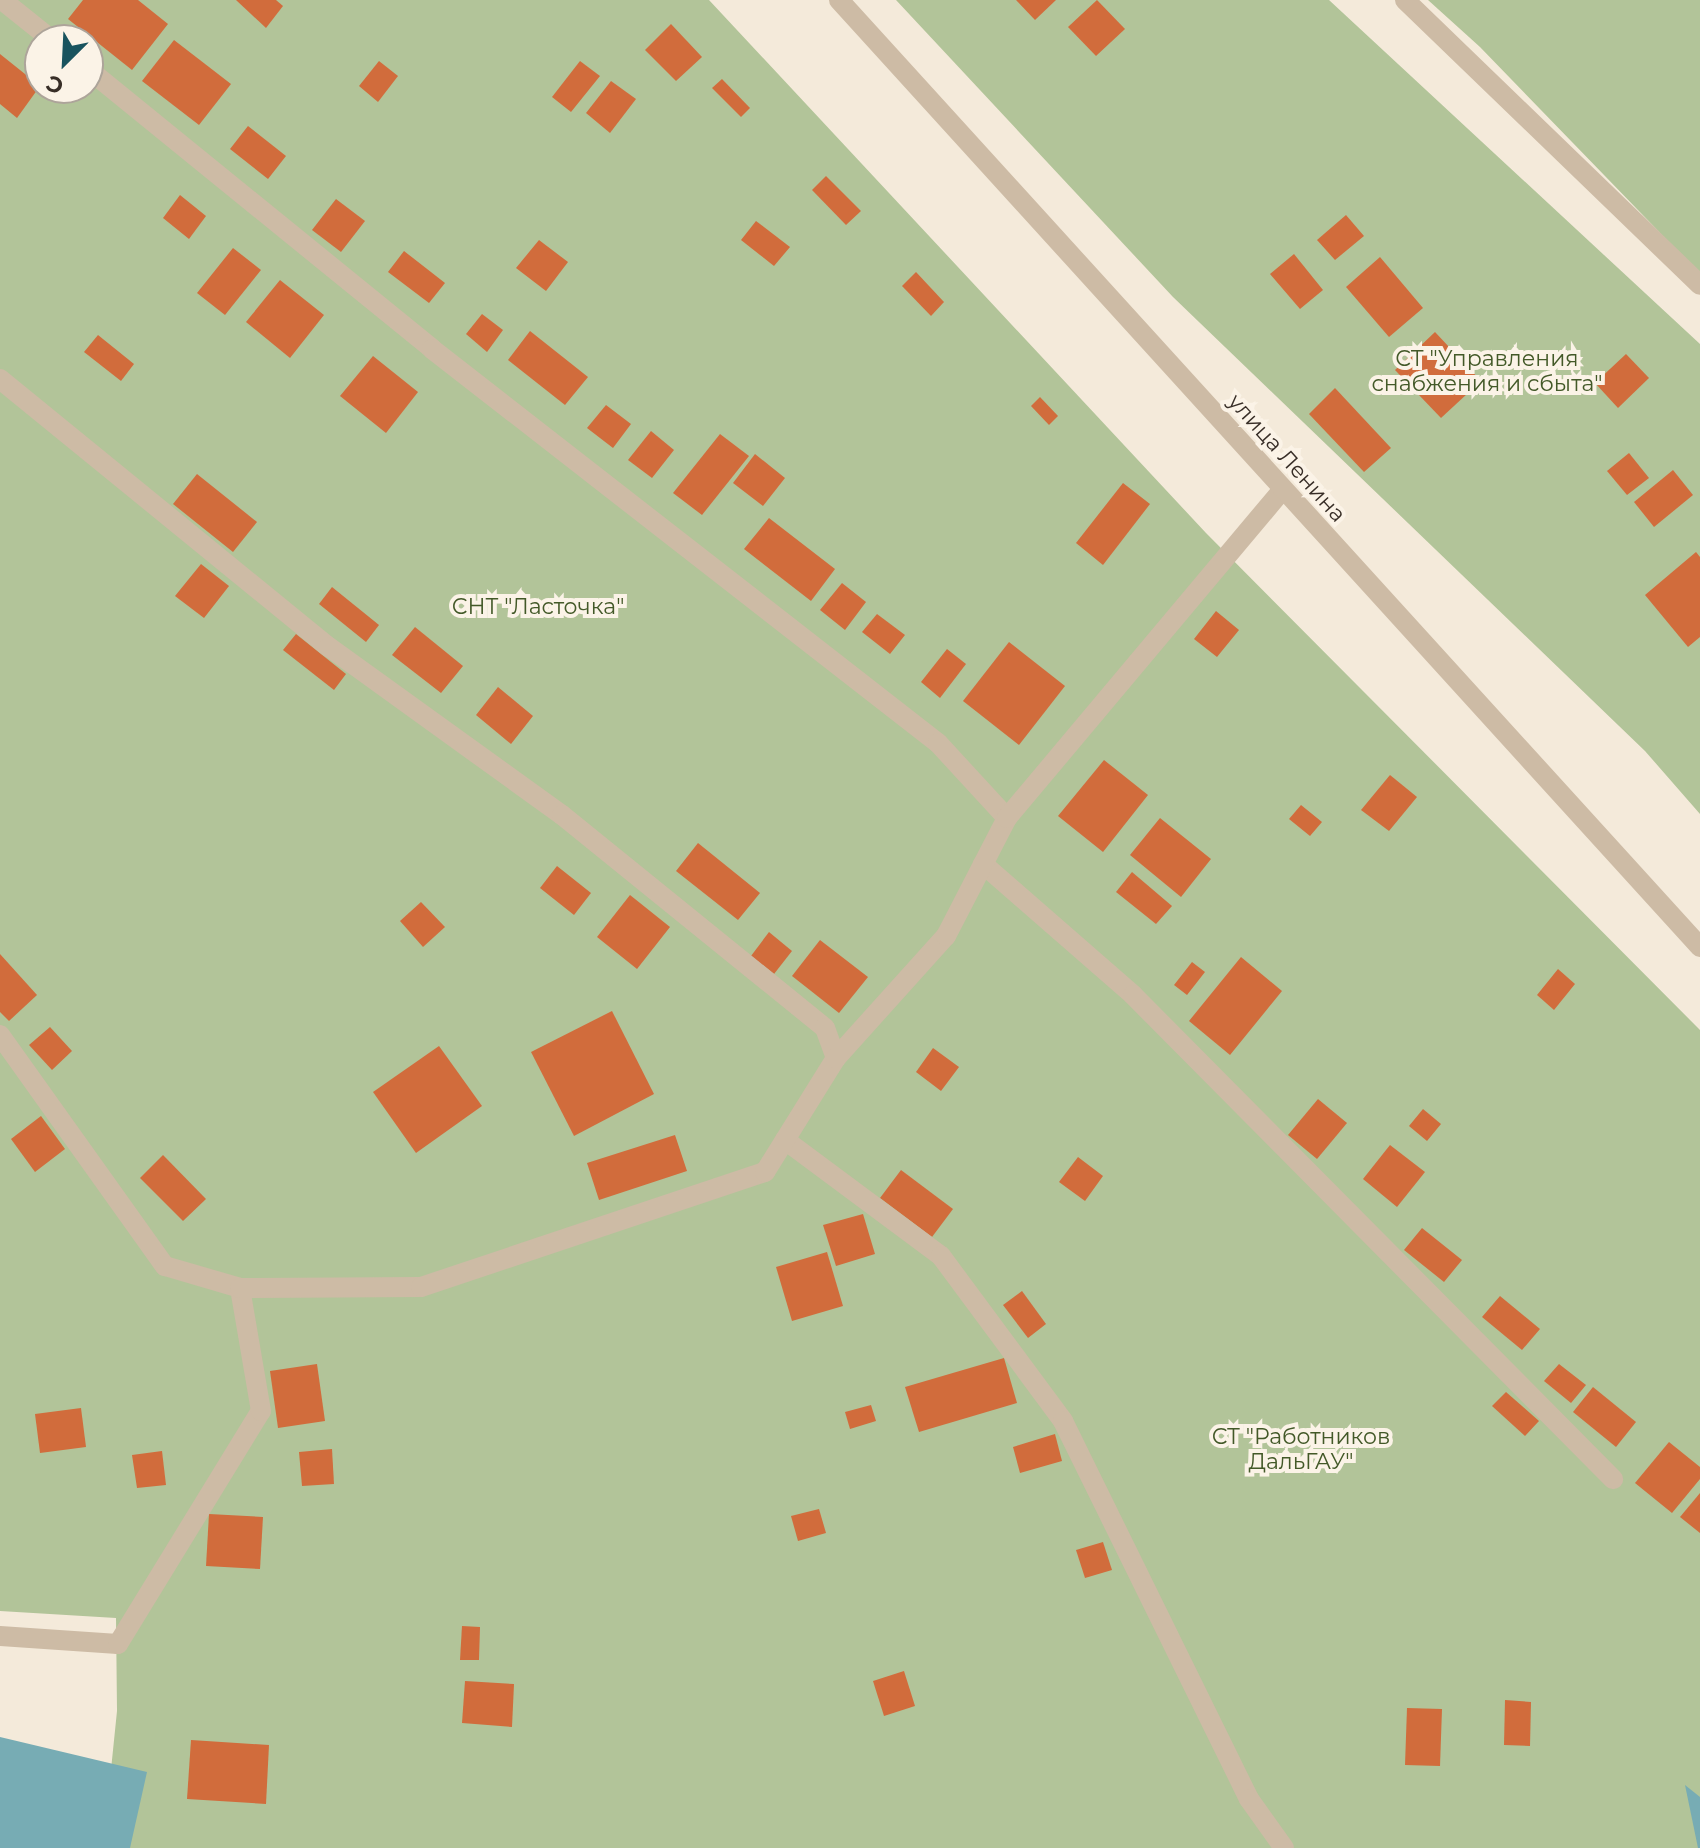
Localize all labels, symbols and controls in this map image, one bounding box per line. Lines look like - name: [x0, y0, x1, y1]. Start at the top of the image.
- north arrow: [24, 24, 104, 104]
- text: С: [42, 69, 68, 100]
- park label: СТ "Управления снабжения и сбыта": [1371, 345, 1603, 396]
- street label: улица Ленина: [1223, 389, 1351, 527]
- park label: СНТ "Ласточка": [452, 594, 624, 620]
- park label: СТ "Работников ДальГАУ": [1212, 1423, 1390, 1474]

